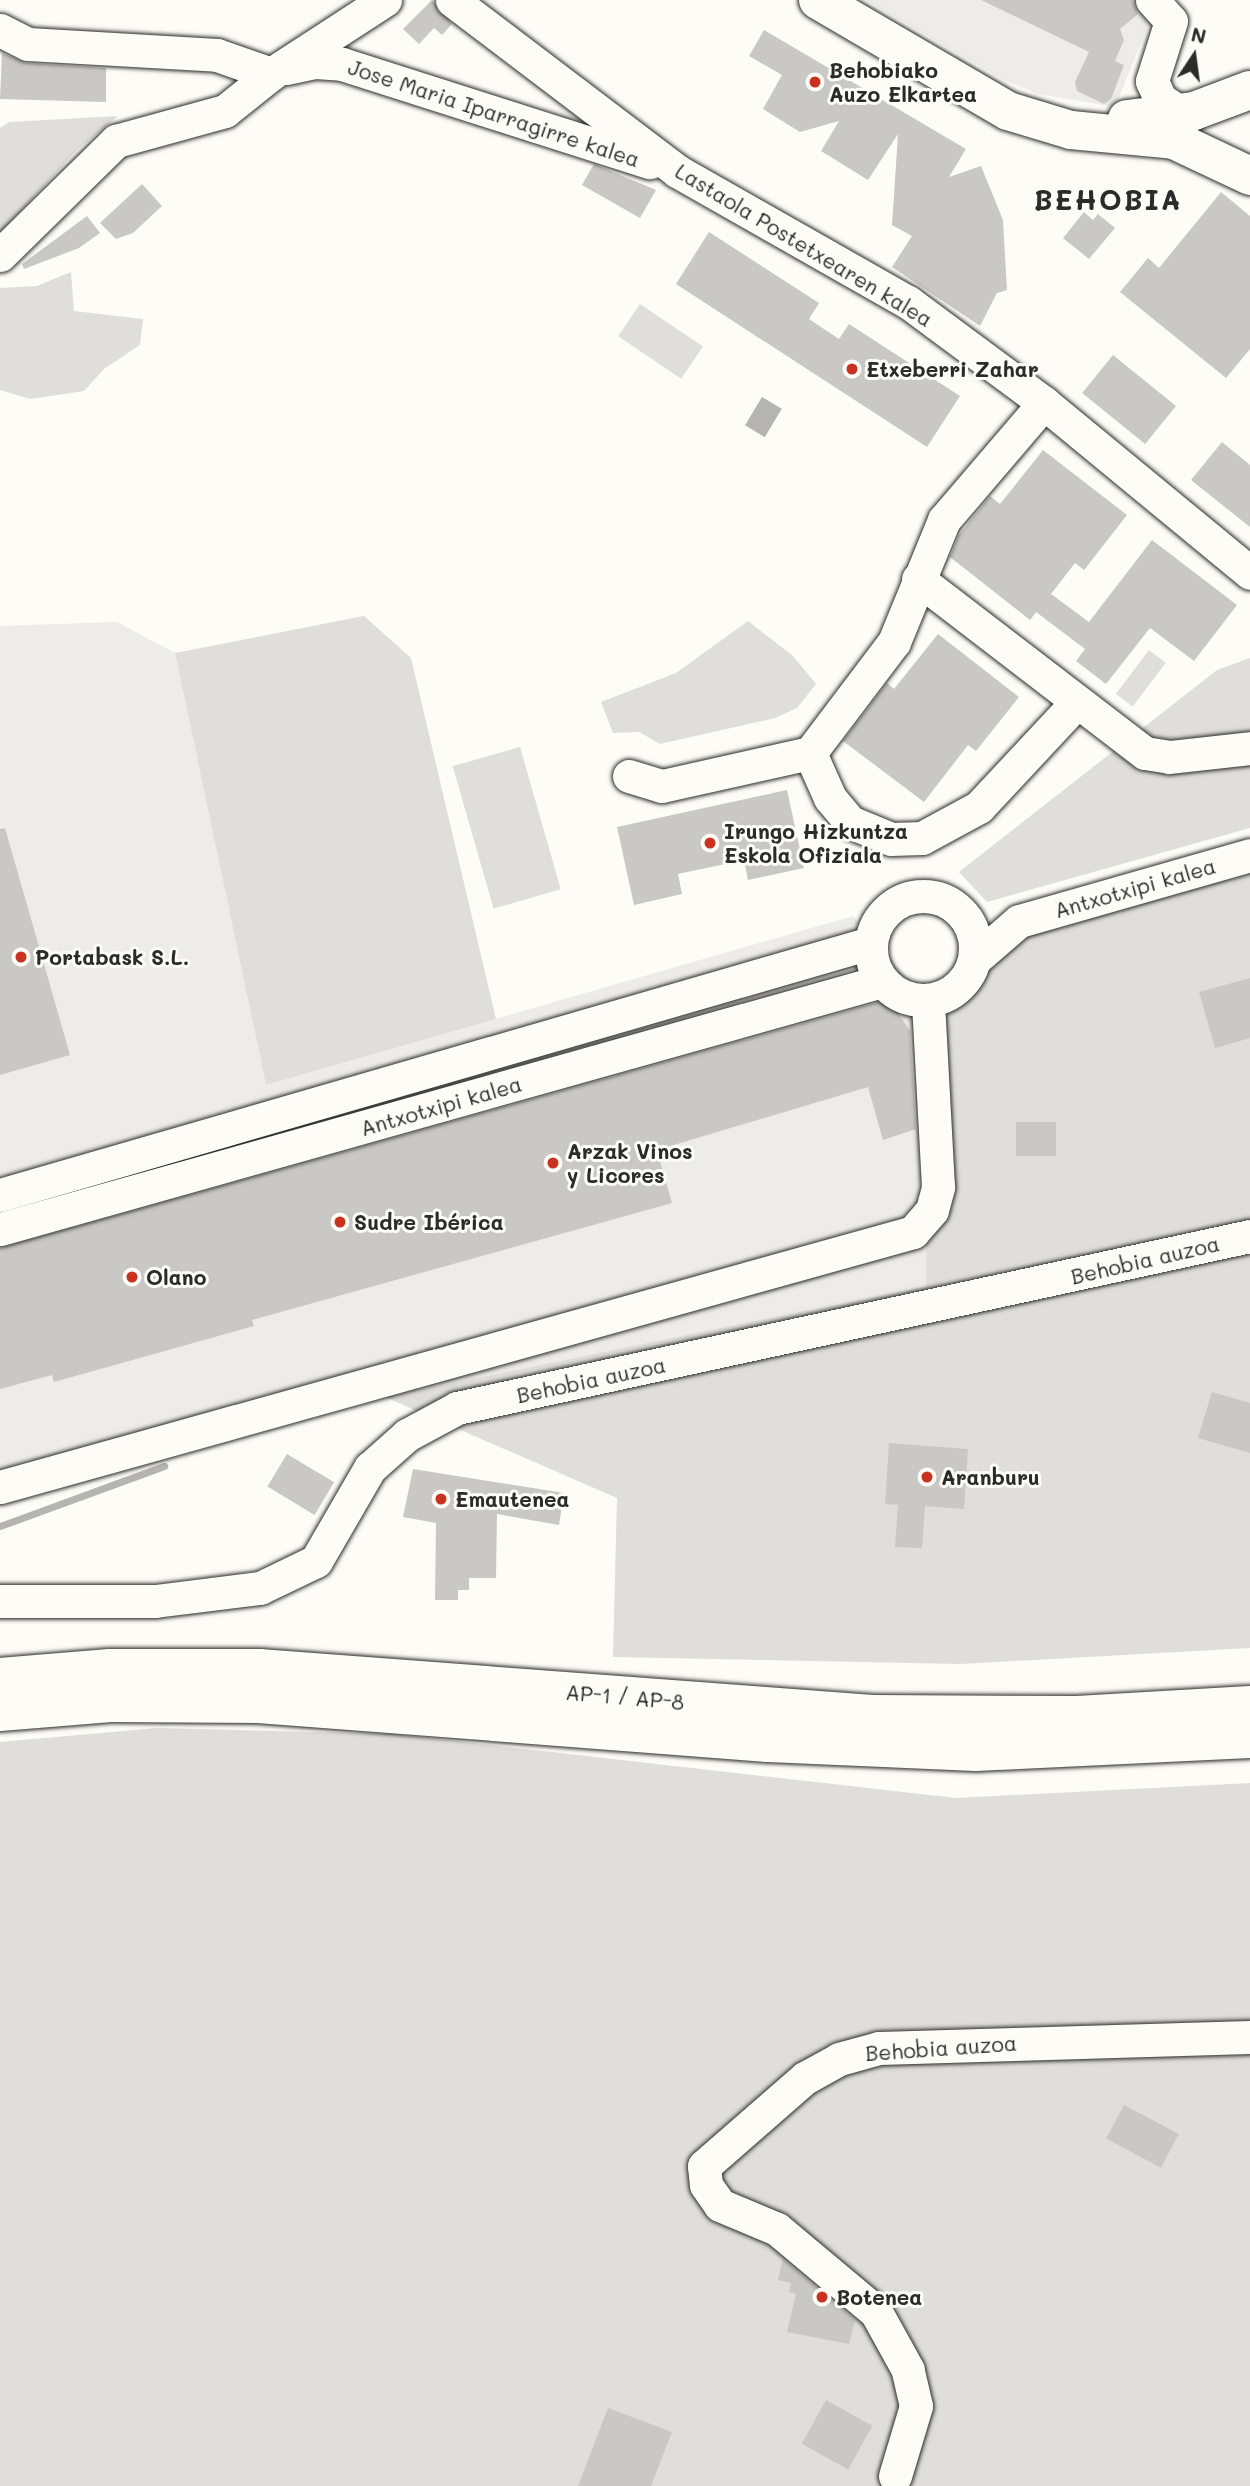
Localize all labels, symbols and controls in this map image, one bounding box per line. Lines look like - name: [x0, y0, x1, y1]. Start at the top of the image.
- north arrow: [1159, 21, 1229, 91]
- text: N: [1189, 21, 1209, 49]
- street label: Jose Maria Iparragirre kalea: [345, 54, 643, 172]
- place label: Behobiako Auzo Elkartea: [829, 57, 977, 107]
- marker: Behobiako Auzo Elkartea: [807, 74, 823, 90]
- street label: Lastaola Postetxearen kalea: [671, 158, 937, 332]
- district label: BEHOBIA: [1035, 182, 1181, 216]
- place label: Etxeberri Zahar: [866, 356, 1039, 382]
- marker: Etxeberri Zahar: [844, 361, 860, 377]
- place label: Irungo Hizkuntza Eskola Ofiziala: [724, 818, 908, 868]
- marker: Irungo Hizkuntza Eskola Ofiziala: [702, 835, 718, 851]
- street label: Antxotxipi kalea: [1051, 853, 1219, 923]
- place label: Portabask S.L.: [35, 944, 189, 970]
- marker: Portabask S.L.: [13, 949, 29, 965]
- street label: Antxotxipi kalea: [357, 1071, 525, 1141]
- place label: Arzak Vinos y Licores: [567, 1138, 693, 1188]
- marker: Arzak Vinos y Licores: [545, 1155, 561, 1171]
- place label: Sudre Ibérica: [354, 1209, 504, 1235]
- marker: Sudre Ibérica: [332, 1214, 348, 1230]
- street label: Behobia auzoa: [1068, 1231, 1222, 1289]
- place label: Olano: [146, 1264, 206, 1290]
- marker: Olano: [124, 1269, 140, 1285]
- street label: Behobia auzoa: [514, 1352, 668, 1408]
- place label: Aranburu: [941, 1464, 1040, 1490]
- marker: Aranburu: [919, 1469, 935, 1485]
- place label: Emautenea: [455, 1486, 569, 1512]
- marker: Emautenea: [433, 1491, 449, 1507]
- street label: AP-1 / AP-8: [565, 1679, 685, 1715]
- street label: Behobia auzoa: [864, 2030, 1018, 2066]
- place label: Botenea: [836, 2284, 922, 2310]
- marker: Botenea: [814, 2289, 830, 2305]

